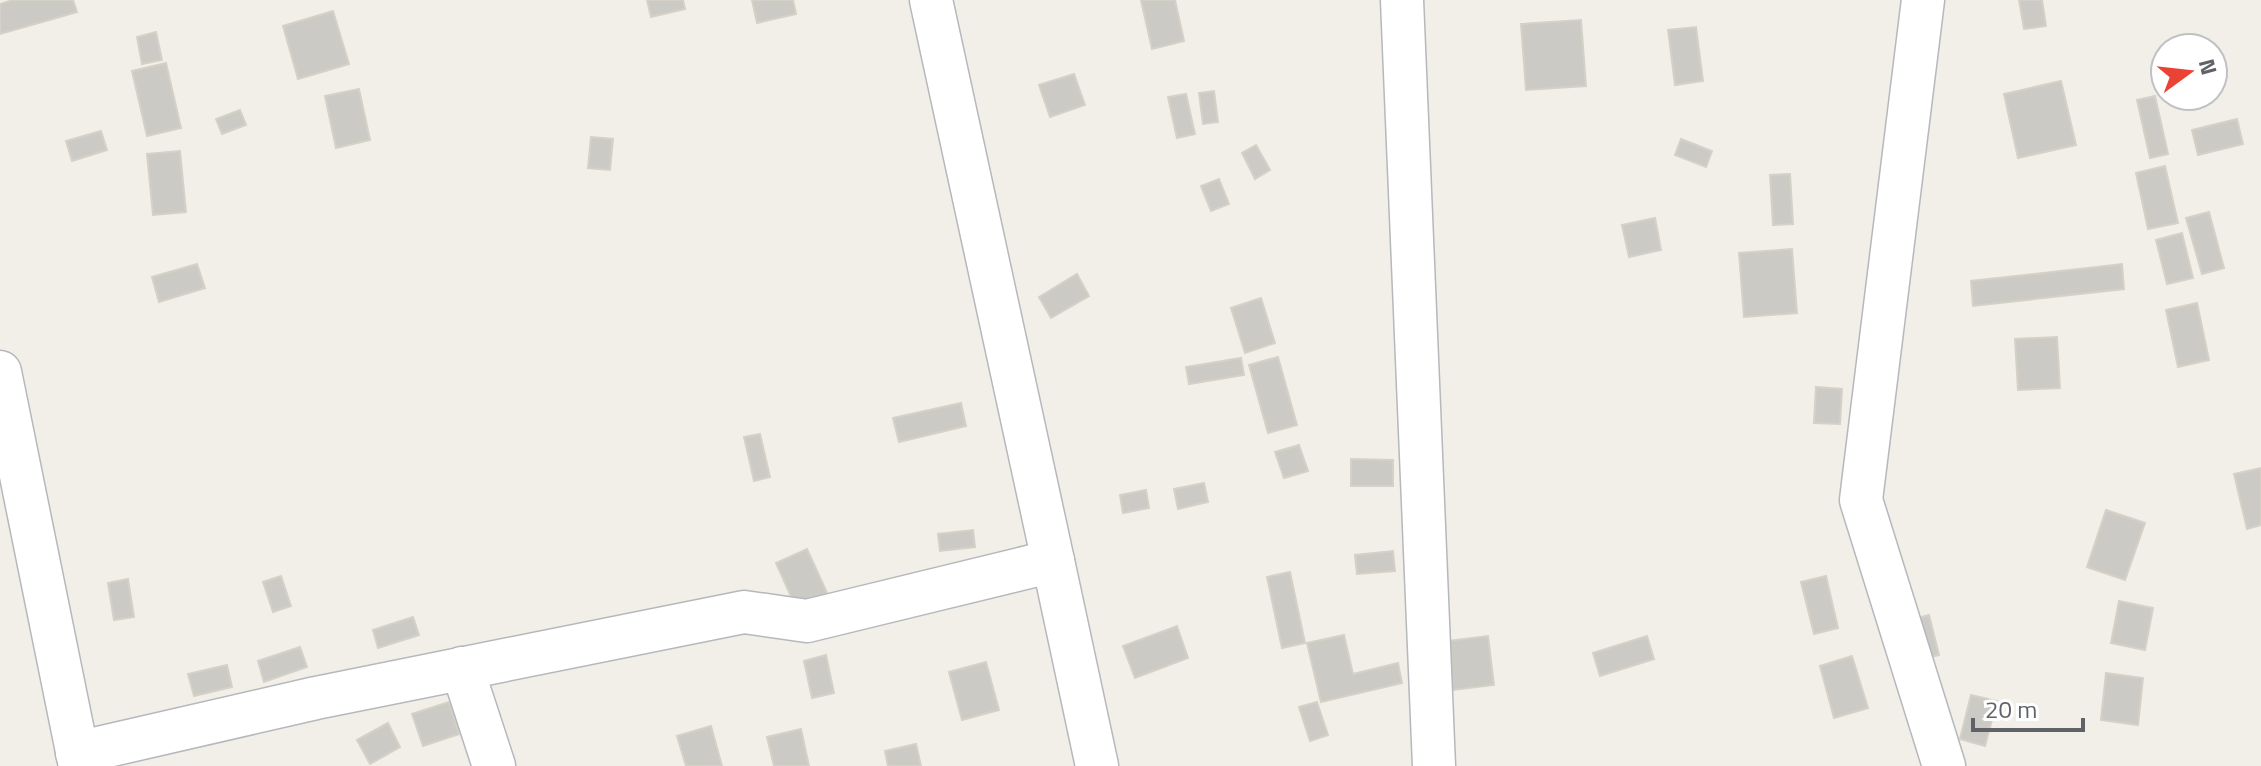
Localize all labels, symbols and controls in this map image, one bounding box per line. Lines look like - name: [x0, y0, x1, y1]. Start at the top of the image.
- north arrow: [2149, 32, 2229, 112]
- text: N: [2190, 55, 2227, 79]
- scale bar: [1973, 682, 2083, 732]
- text: 20 m: [1985, 691, 2037, 727]

